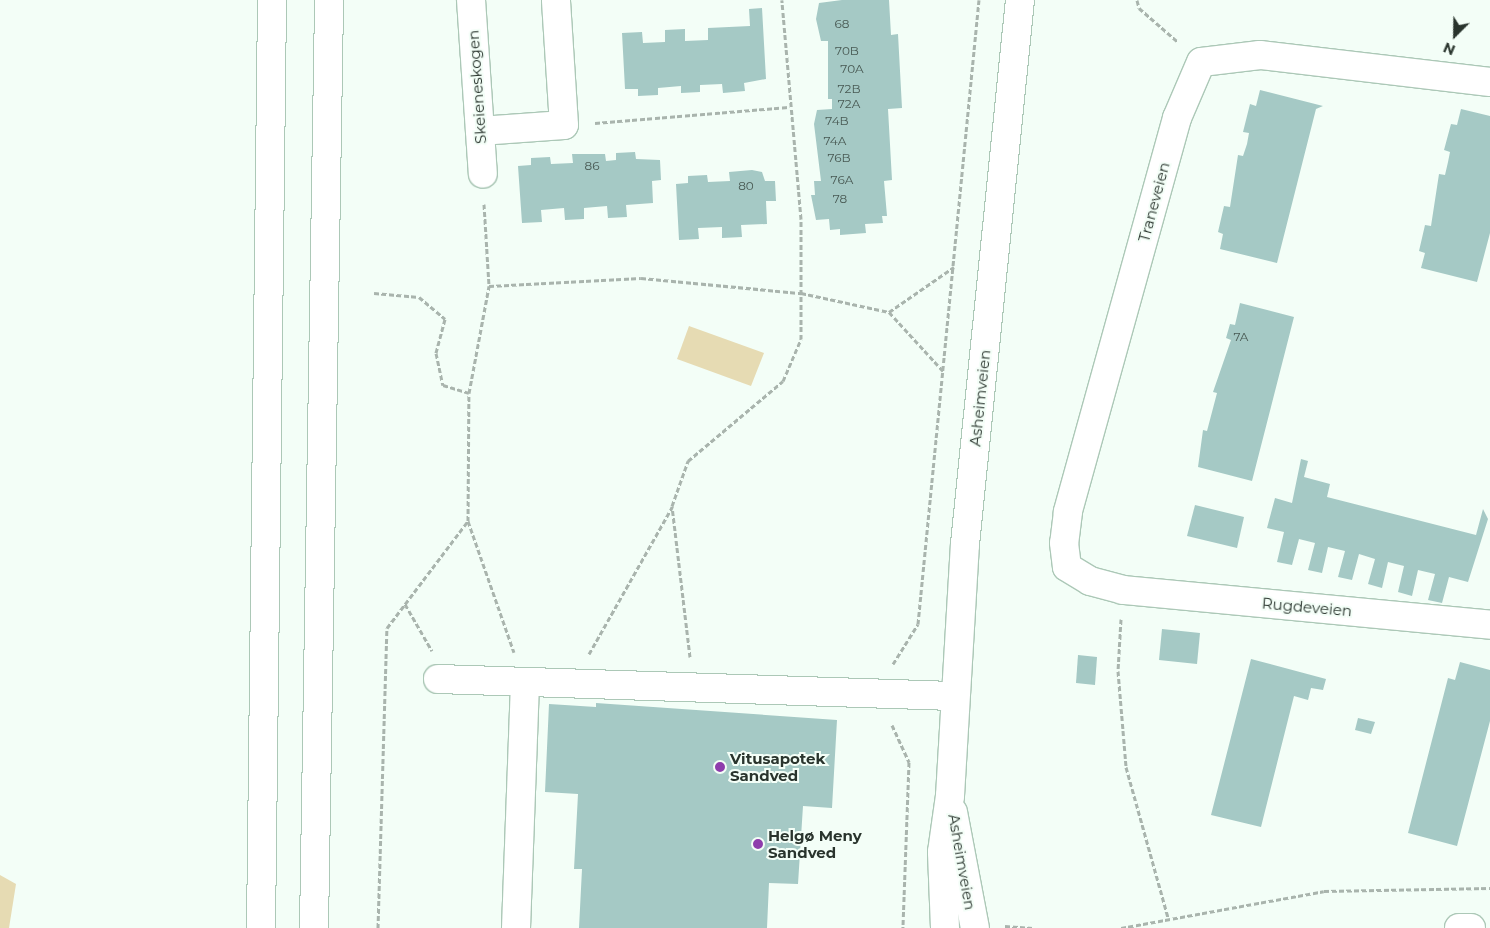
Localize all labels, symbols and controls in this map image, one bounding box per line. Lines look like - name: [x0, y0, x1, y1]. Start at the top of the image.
- north arrow: [1430, 10, 1480, 60]
- house number: 68: [835, 17, 849, 31]
- street label: Skeieneskogen: [464, 29, 490, 145]
- text: N: [1440, 38, 1458, 59]
- house number: 70B: [835, 44, 859, 58]
- house number: 70A: [840, 62, 864, 76]
- house number: 72B: [838, 82, 860, 96]
- house number: 72A: [838, 97, 860, 111]
- house number: 74B: [825, 114, 849, 128]
- house number: 74A: [824, 134, 846, 148]
- house number: 76B: [827, 151, 851, 165]
- house number: 86: [585, 159, 599, 173]
- street label: Traneveien: [1135, 160, 1173, 244]
- house number: 76A: [831, 173, 853, 187]
- house number: 80: [738, 179, 754, 193]
- house number: 78: [833, 192, 847, 206]
- house number: 7A: [1234, 330, 1248, 344]
- street label: Asheimveien: [966, 349, 994, 447]
- street label: Rugdeveien: [1261, 594, 1353, 620]
- place label: Vitusapotek Sandved: [730, 749, 825, 784]
- marker: Vitusapotek Sandved: [714, 761, 726, 773]
- street label: Asheimveien: [945, 813, 979, 911]
- place label: Helgø Meny Sandved: [768, 826, 862, 861]
- marker: Helgø Meny Sandved: [752, 838, 764, 850]

